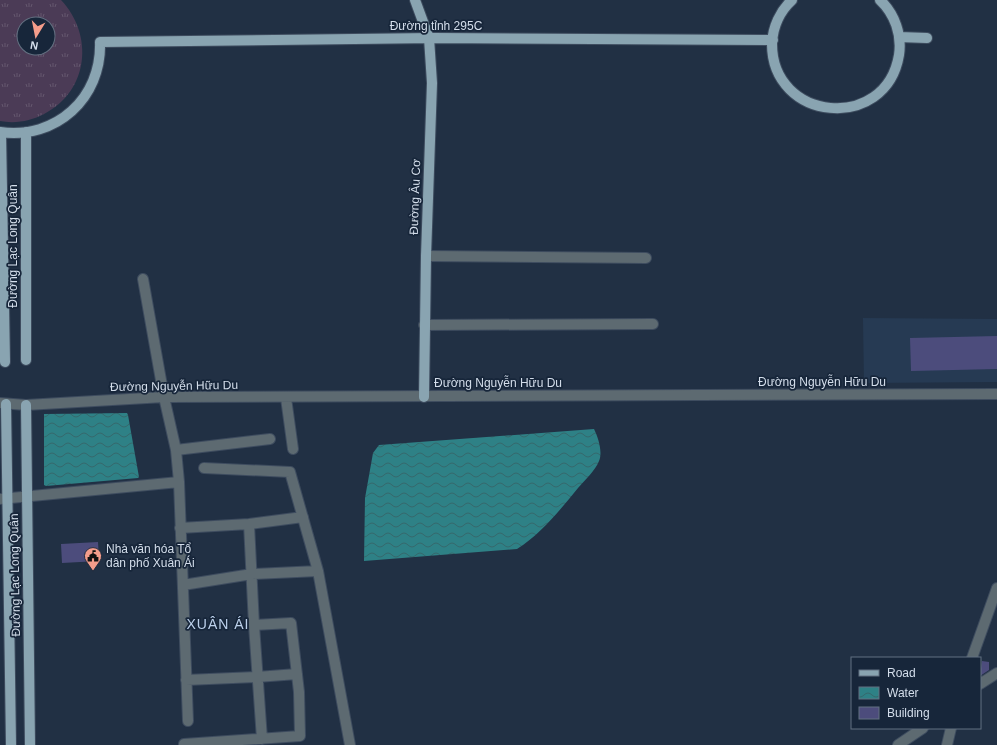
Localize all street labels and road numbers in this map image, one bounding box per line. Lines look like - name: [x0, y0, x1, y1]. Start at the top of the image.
- street label: Đường tỉnh 295C: [390, 19, 483, 33]
- street label: Đường Âu Cơ: [406, 159, 423, 235]
- street label: Đường Lạc Long Quân: [6, 184, 20, 308]
- street label: Đường Nguyễn Hữu Du: [758, 374, 886, 389]
- street label: Đường Nguyễn Hữu Du: [434, 375, 562, 390]
- street label: Đường Nguyễn Hữu Du: [110, 377, 238, 394]
- street label: Đường Lạc Long Quân: [7, 513, 23, 637]

